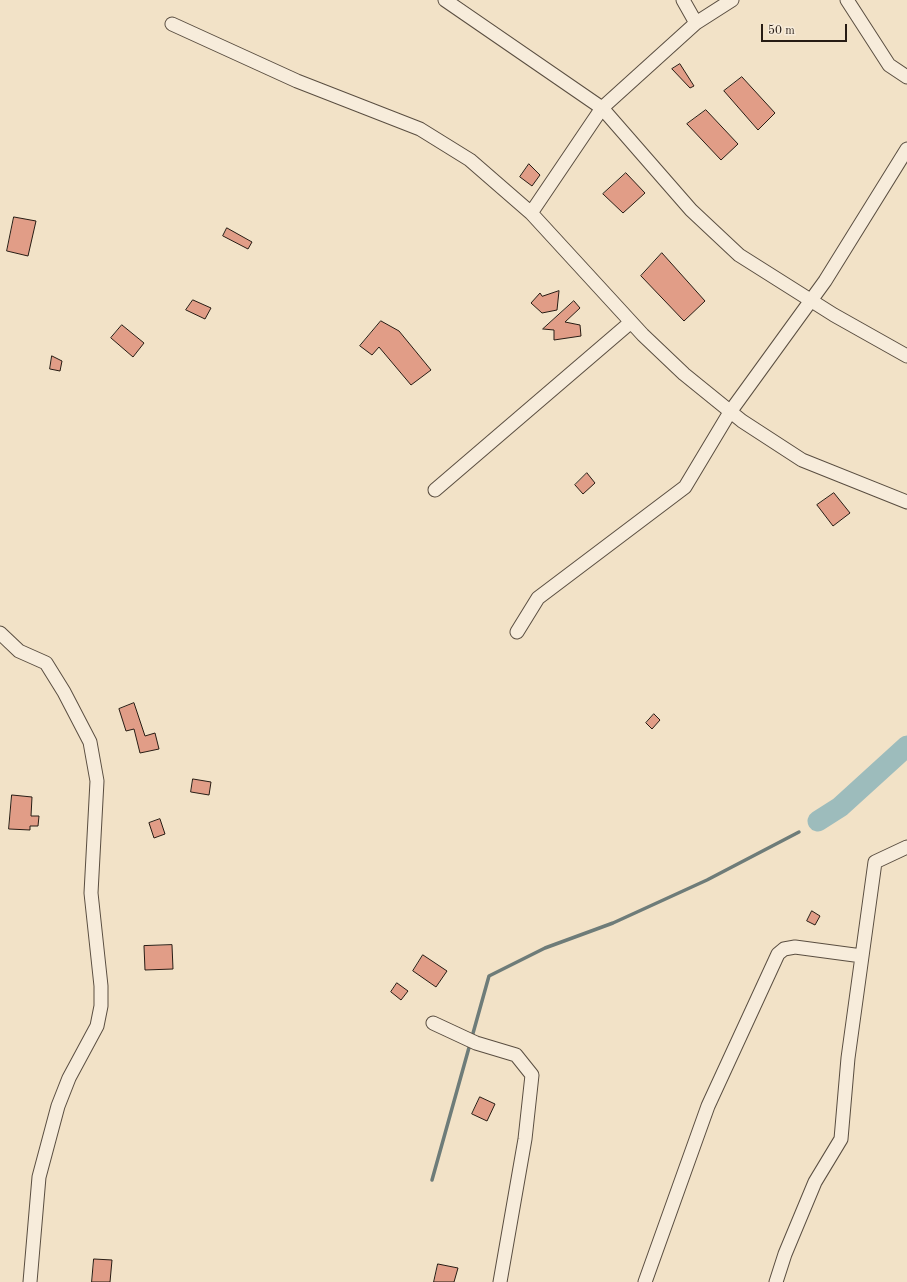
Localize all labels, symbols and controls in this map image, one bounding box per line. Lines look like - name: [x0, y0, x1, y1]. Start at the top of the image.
- scale bar: [763, 16, 849, 42]
- text: 50 m: [768, 25, 795, 37]

